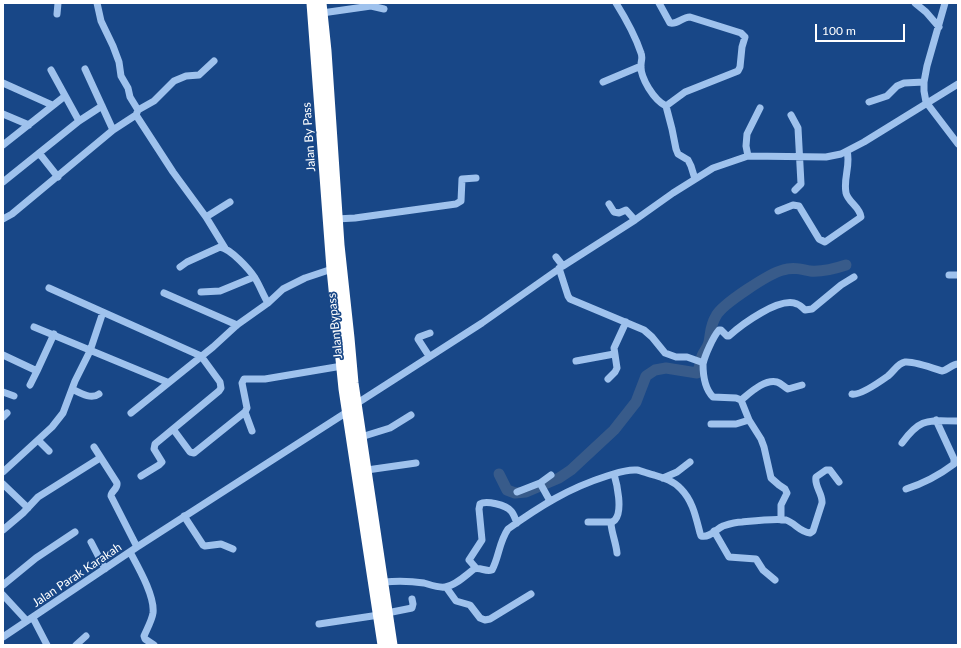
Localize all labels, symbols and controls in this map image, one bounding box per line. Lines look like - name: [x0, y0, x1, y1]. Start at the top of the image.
- scale bar: [817, 16, 907, 42]
- text: 100 m: [822, 23, 856, 38]
- street label: Jalan By Pass: [299, 102, 319, 172]
- street label: Jalan Bypass: [324, 292, 346, 360]
- street label: Jalan Parak Karakah: [30, 540, 124, 610]

